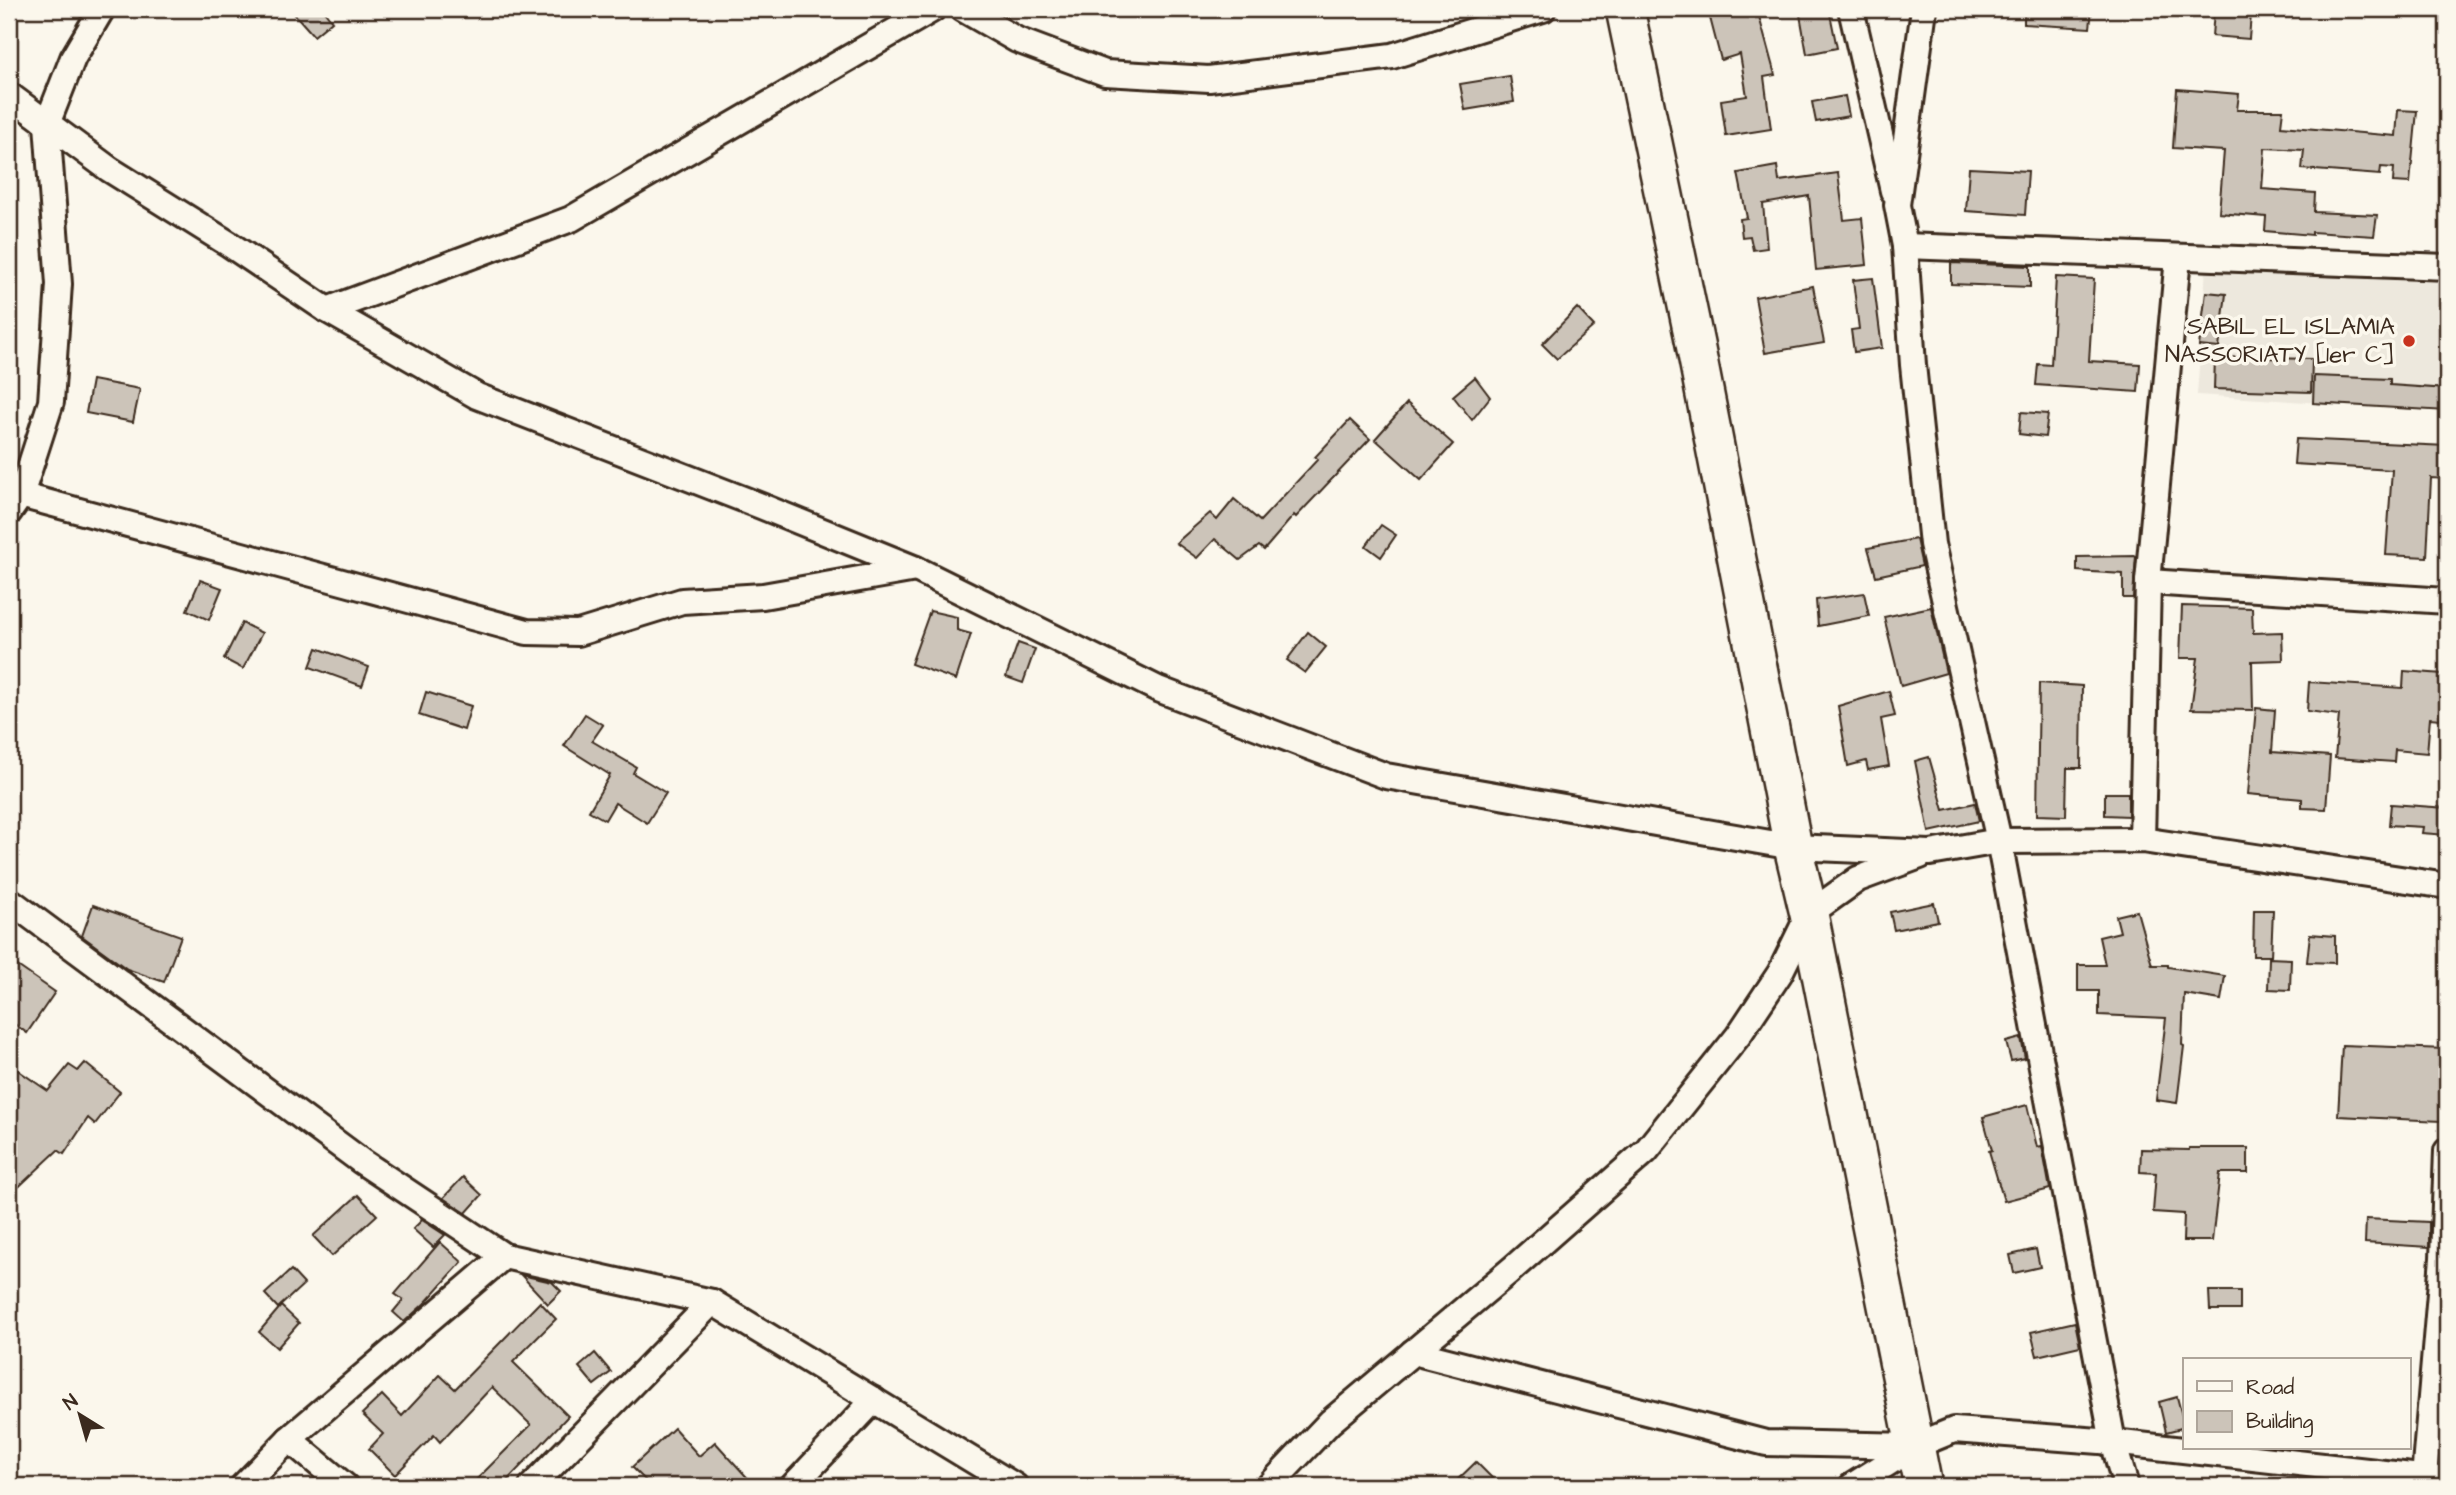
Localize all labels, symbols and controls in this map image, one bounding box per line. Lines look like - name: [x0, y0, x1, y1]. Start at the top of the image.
- place label: SABIL EL ISLAMIA NASSORIATY [1er C]: [2165, 310, 2395, 372]
- marker: SABIL EL ISLAMIA NASSORIATY [1er C]: [2401, 333, 2417, 349]
- legend: [2183, 1358, 2410, 1450]
- text: Road: [2246, 1373, 2294, 1402]
- north arrow: [46, 1380, 116, 1450]
- text: N: [58, 1388, 84, 1417]
- text: Building: [2246, 1407, 2314, 1438]

